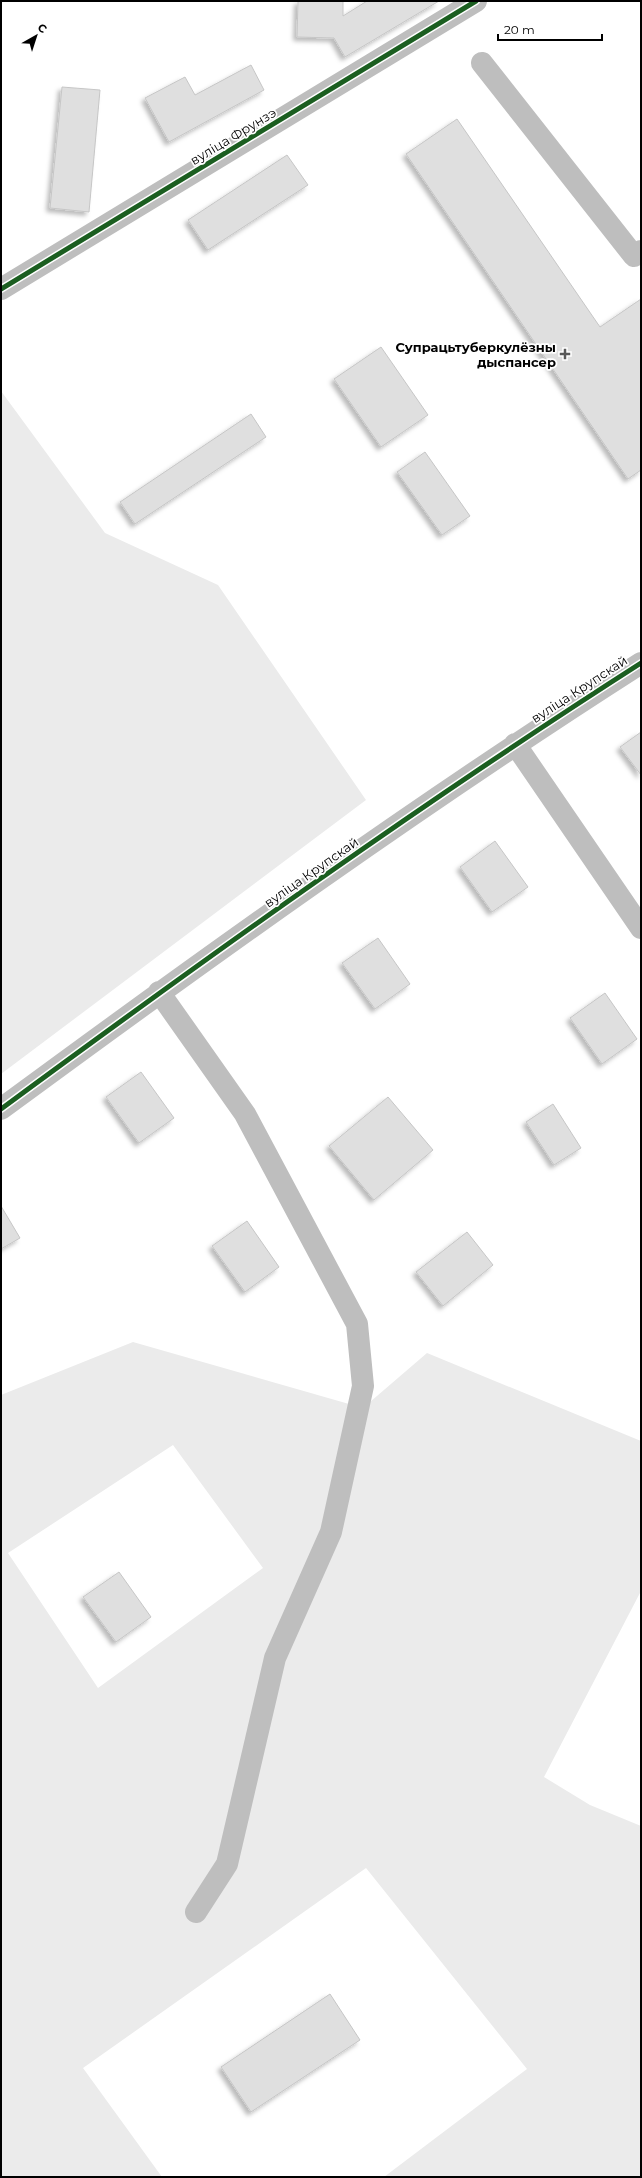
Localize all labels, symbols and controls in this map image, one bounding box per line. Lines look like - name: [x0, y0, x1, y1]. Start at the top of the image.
- north arrow: [16, 16, 56, 56]
- scale bar: [498, 16, 602, 42]
- text: С: [35, 20, 50, 36]
- text: 20 m: [504, 22, 535, 37]
- street label: вуліца Фрунзэ: [187, 104, 279, 168]
- place label: Супрацьтуберкулёзны дыспансер: [395, 339, 556, 370]
- marker: Супрацьтуберкулёзны дыспансер: [559, 348, 571, 360]
- street label: вуліца Крупскай: [528, 652, 630, 726]
- street label: вуліца Крупскай: [261, 833, 361, 911]

